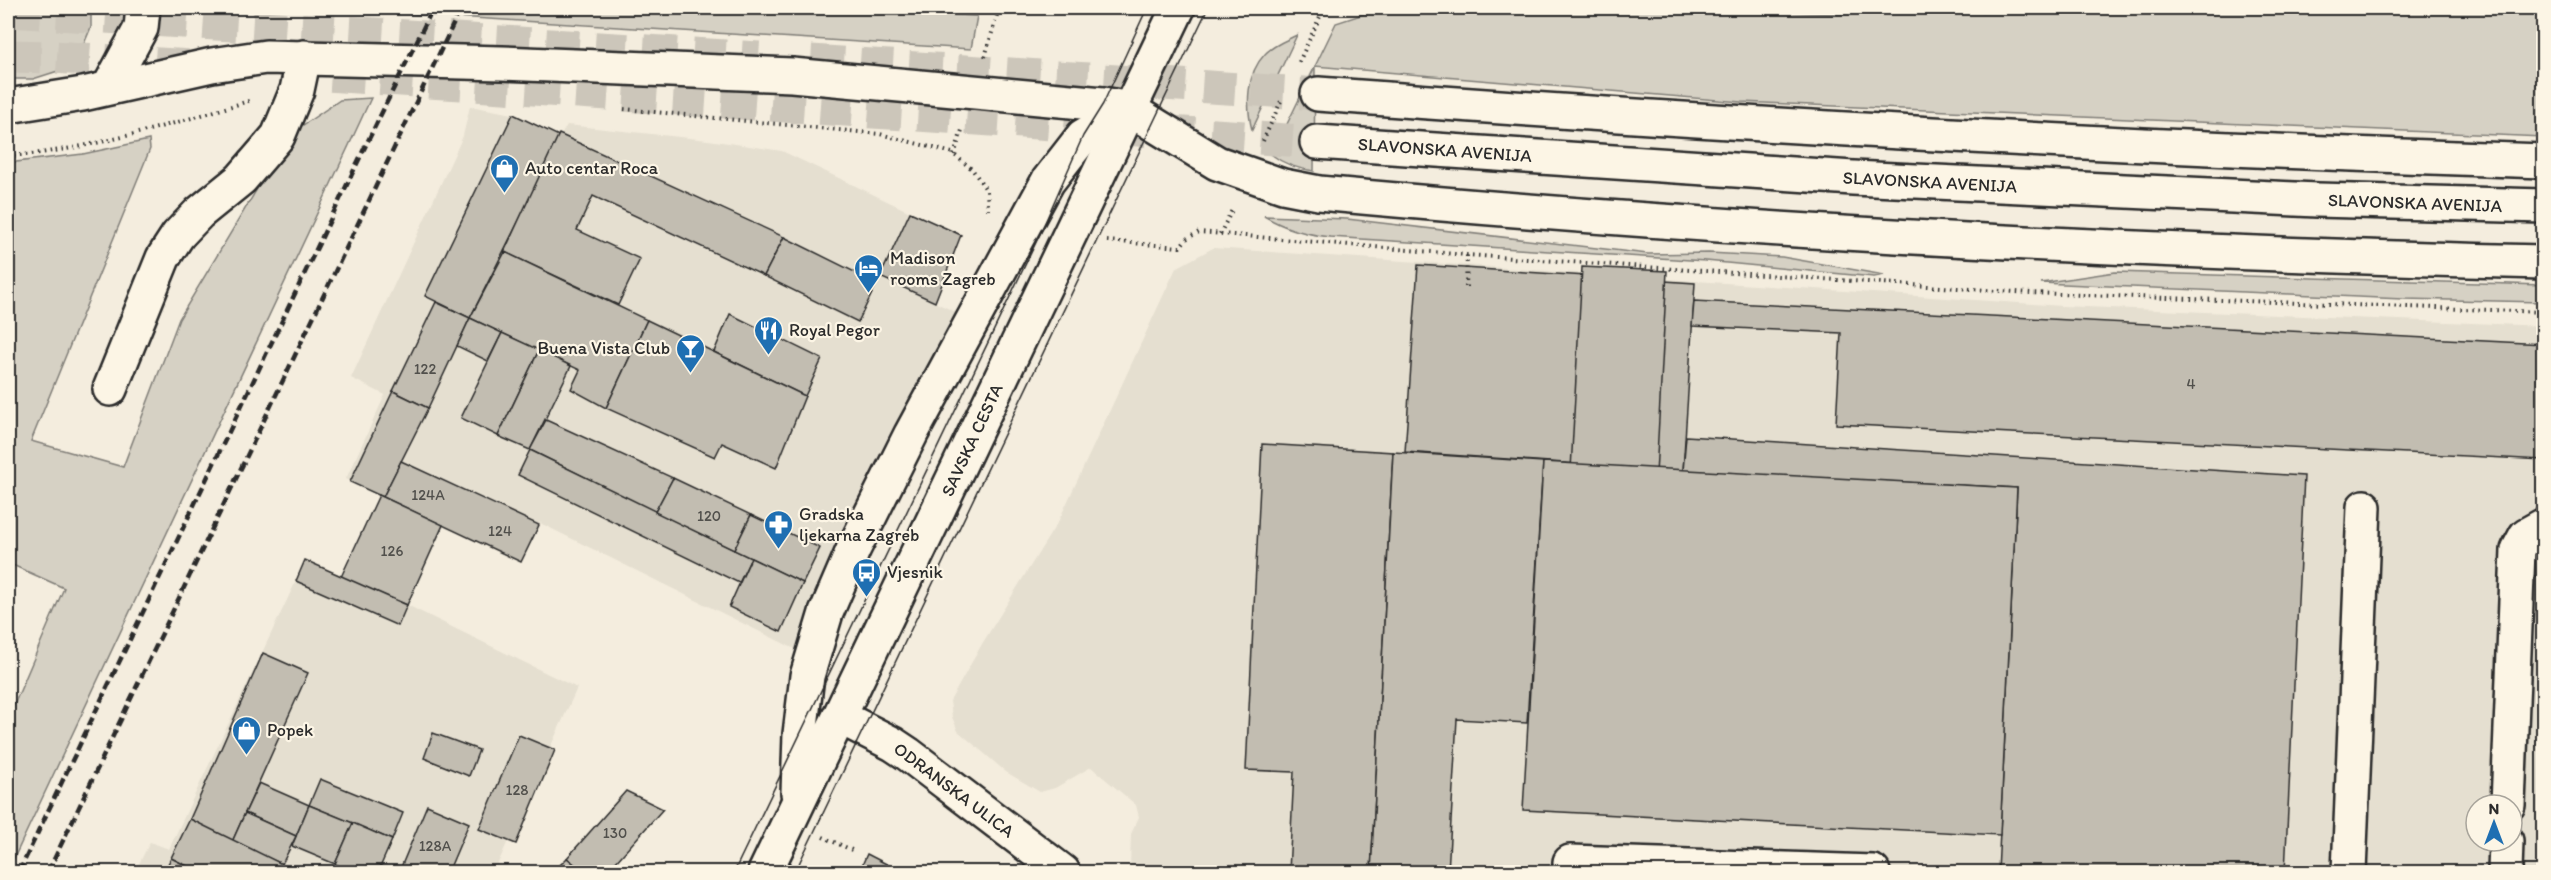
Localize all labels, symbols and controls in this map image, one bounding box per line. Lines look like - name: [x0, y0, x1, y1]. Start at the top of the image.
- street label: SLAVONSKA AVENIJA: [1357, 133, 1533, 167]
- shop icon: Auto centar Roca: [488, 152, 520, 194]
- place label: Auto centar Roca: [525, 157, 659, 179]
- street label: SLAVONSKA AVENIJA: [1842, 166, 2018, 198]
- street label: SLAVONSKA AVENIJA: [2327, 189, 2503, 217]
- place label: Madison rooms Zagreb: [890, 247, 996, 290]
- hotel icon: Madison rooms Zagreb: [853, 252, 885, 294]
- restaurant icon: Royal Pegor: [752, 314, 784, 356]
- place label: Royal Pegor: [789, 319, 881, 341]
- bar icon: Buena Vista Club: [675, 332, 707, 374]
- place label: Buena Vista Club: [537, 337, 670, 359]
- house number: 122: [414, 360, 436, 378]
- house number: 4: [2186, 375, 2196, 393]
- street label: SAVSKA CESTA: [936, 380, 1008, 500]
- house number: 124A: [411, 486, 445, 504]
- place label: Gradska ljekarna Zagreb: [799, 503, 919, 546]
- house number: 120: [697, 507, 721, 525]
- pharmacy icon: Gradska ljekarna Zagreb: [762, 508, 794, 550]
- house number: 124: [488, 522, 512, 540]
- house number: 126: [381, 542, 403, 560]
- bus stop icon: Vjesnik: [850, 556, 882, 598]
- place label: Vjesnik: [887, 561, 943, 583]
- shop icon: Popek: [230, 714, 262, 756]
- place label: Popek: [267, 719, 313, 741]
- street label: ODRANSKA ULICA: [889, 737, 1019, 843]
- house number: 128: [505, 781, 529, 799]
- north arrow: [2464, 793, 2524, 853]
- text: N: [2489, 799, 2499, 818]
- house number: 130: [603, 824, 627, 842]
- house number: 128A: [419, 837, 452, 855]

